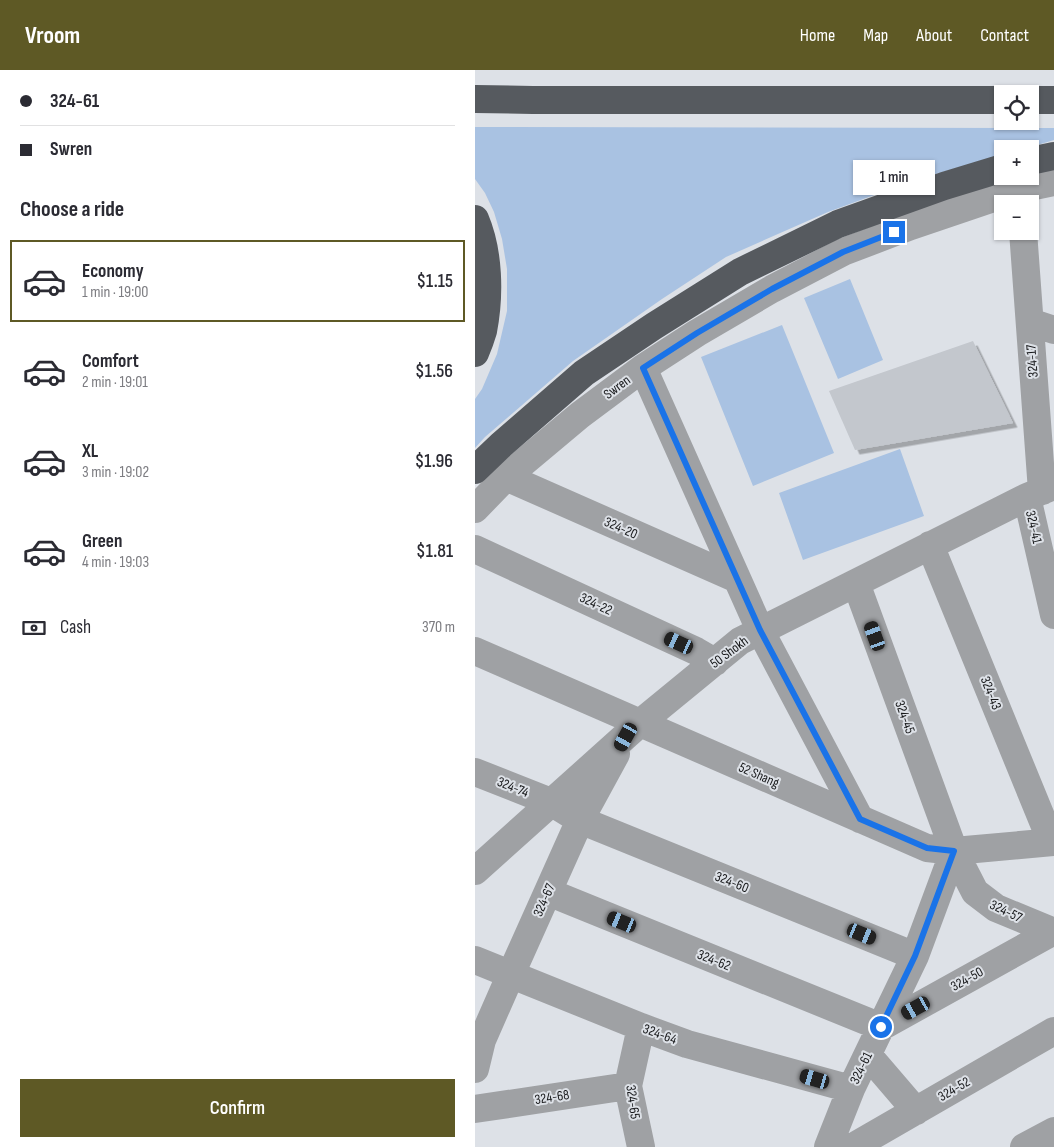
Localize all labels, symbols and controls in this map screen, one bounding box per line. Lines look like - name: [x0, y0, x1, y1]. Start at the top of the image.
- text: Vroom: [25, 21, 80, 50]
- text: Home: [800, 25, 835, 46]
- text: Map: [863, 25, 888, 46]
- text: About: [916, 25, 952, 46]
- text: Contact: [980, 25, 1029, 46]
- map controls: [994, 85, 1039, 240]
- button: locate: [994, 85, 1039, 130]
- text: 324-61: [50, 90, 99, 113]
- text: Swren: [50, 138, 92, 161]
- button: +: [994, 140, 1039, 185]
- callout: 1 min: [853, 160, 935, 194]
- text: 1 min: [879, 168, 909, 187]
- button: −: [994, 195, 1039, 240]
- text: Choose a ride: [20, 196, 124, 223]
- route end: [883, 221, 905, 243]
- icon: car: [22, 259, 67, 304]
- text: Economy: [82, 260, 144, 283]
- text: $1.15: [416, 270, 453, 293]
- text: 1 min · 19:00: [82, 283, 148, 302]
- street label: 324-17: [1022, 344, 1042, 378]
- icon: car: [22, 349, 67, 394]
- text: Comfort: [82, 350, 139, 373]
- text: $1.56: [415, 360, 453, 383]
- street label: Swren: [600, 371, 634, 403]
- text: 2 min · 19:01: [82, 373, 148, 392]
- icon: car: [22, 439, 67, 484]
- text: XL: [82, 440, 98, 463]
- text: $1.96: [415, 450, 453, 473]
- text: 3 min · 19:02: [82, 463, 149, 482]
- street label: 324-41: [1022, 509, 1046, 545]
- street label: 324-20: [602, 513, 640, 543]
- icon: car: [22, 529, 67, 574]
- text: Green: [82, 530, 122, 553]
- text: $1.81: [416, 540, 453, 563]
- text: 4 min · 19:03: [82, 553, 149, 572]
- street label: 324-22: [577, 589, 615, 619]
- icon: cash: [20, 614, 48, 642]
- text: Cash: [60, 616, 91, 639]
- text: 370 m: [422, 618, 455, 637]
- car: [862, 619, 887, 653]
- car: [662, 630, 695, 656]
- street label: 50 Shokh: [707, 632, 751, 672]
- street label: 324-43: [977, 674, 1005, 712]
- street label: 324-45: [891, 698, 919, 736]
- car: [612, 720, 639, 754]
- street label: 52 Shang: [736, 759, 782, 792]
- street label: 324-74: [495, 773, 531, 801]
- street label: 324-60: [713, 868, 751, 896]
- street label: 324-67: [529, 881, 559, 919]
- street label: 324-57: [987, 896, 1025, 926]
- car: [605, 909, 638, 935]
- car: [845, 921, 878, 947]
- street label: 324-62: [695, 946, 733, 974]
- street label: 324-50: [948, 963, 986, 995]
- car: [899, 994, 932, 1022]
- route start: [870, 1016, 892, 1038]
- street label: 324-64: [641, 1020, 679, 1048]
- street label: 324-61: [846, 1049, 876, 1087]
- car: [798, 1068, 831, 1090]
- street label: 324-52: [935, 1073, 973, 1105]
- button: Confirm: [20, 1079, 455, 1137]
- street label: 324-65: [622, 1084, 644, 1121]
- street label: 324-68: [533, 1086, 571, 1108]

